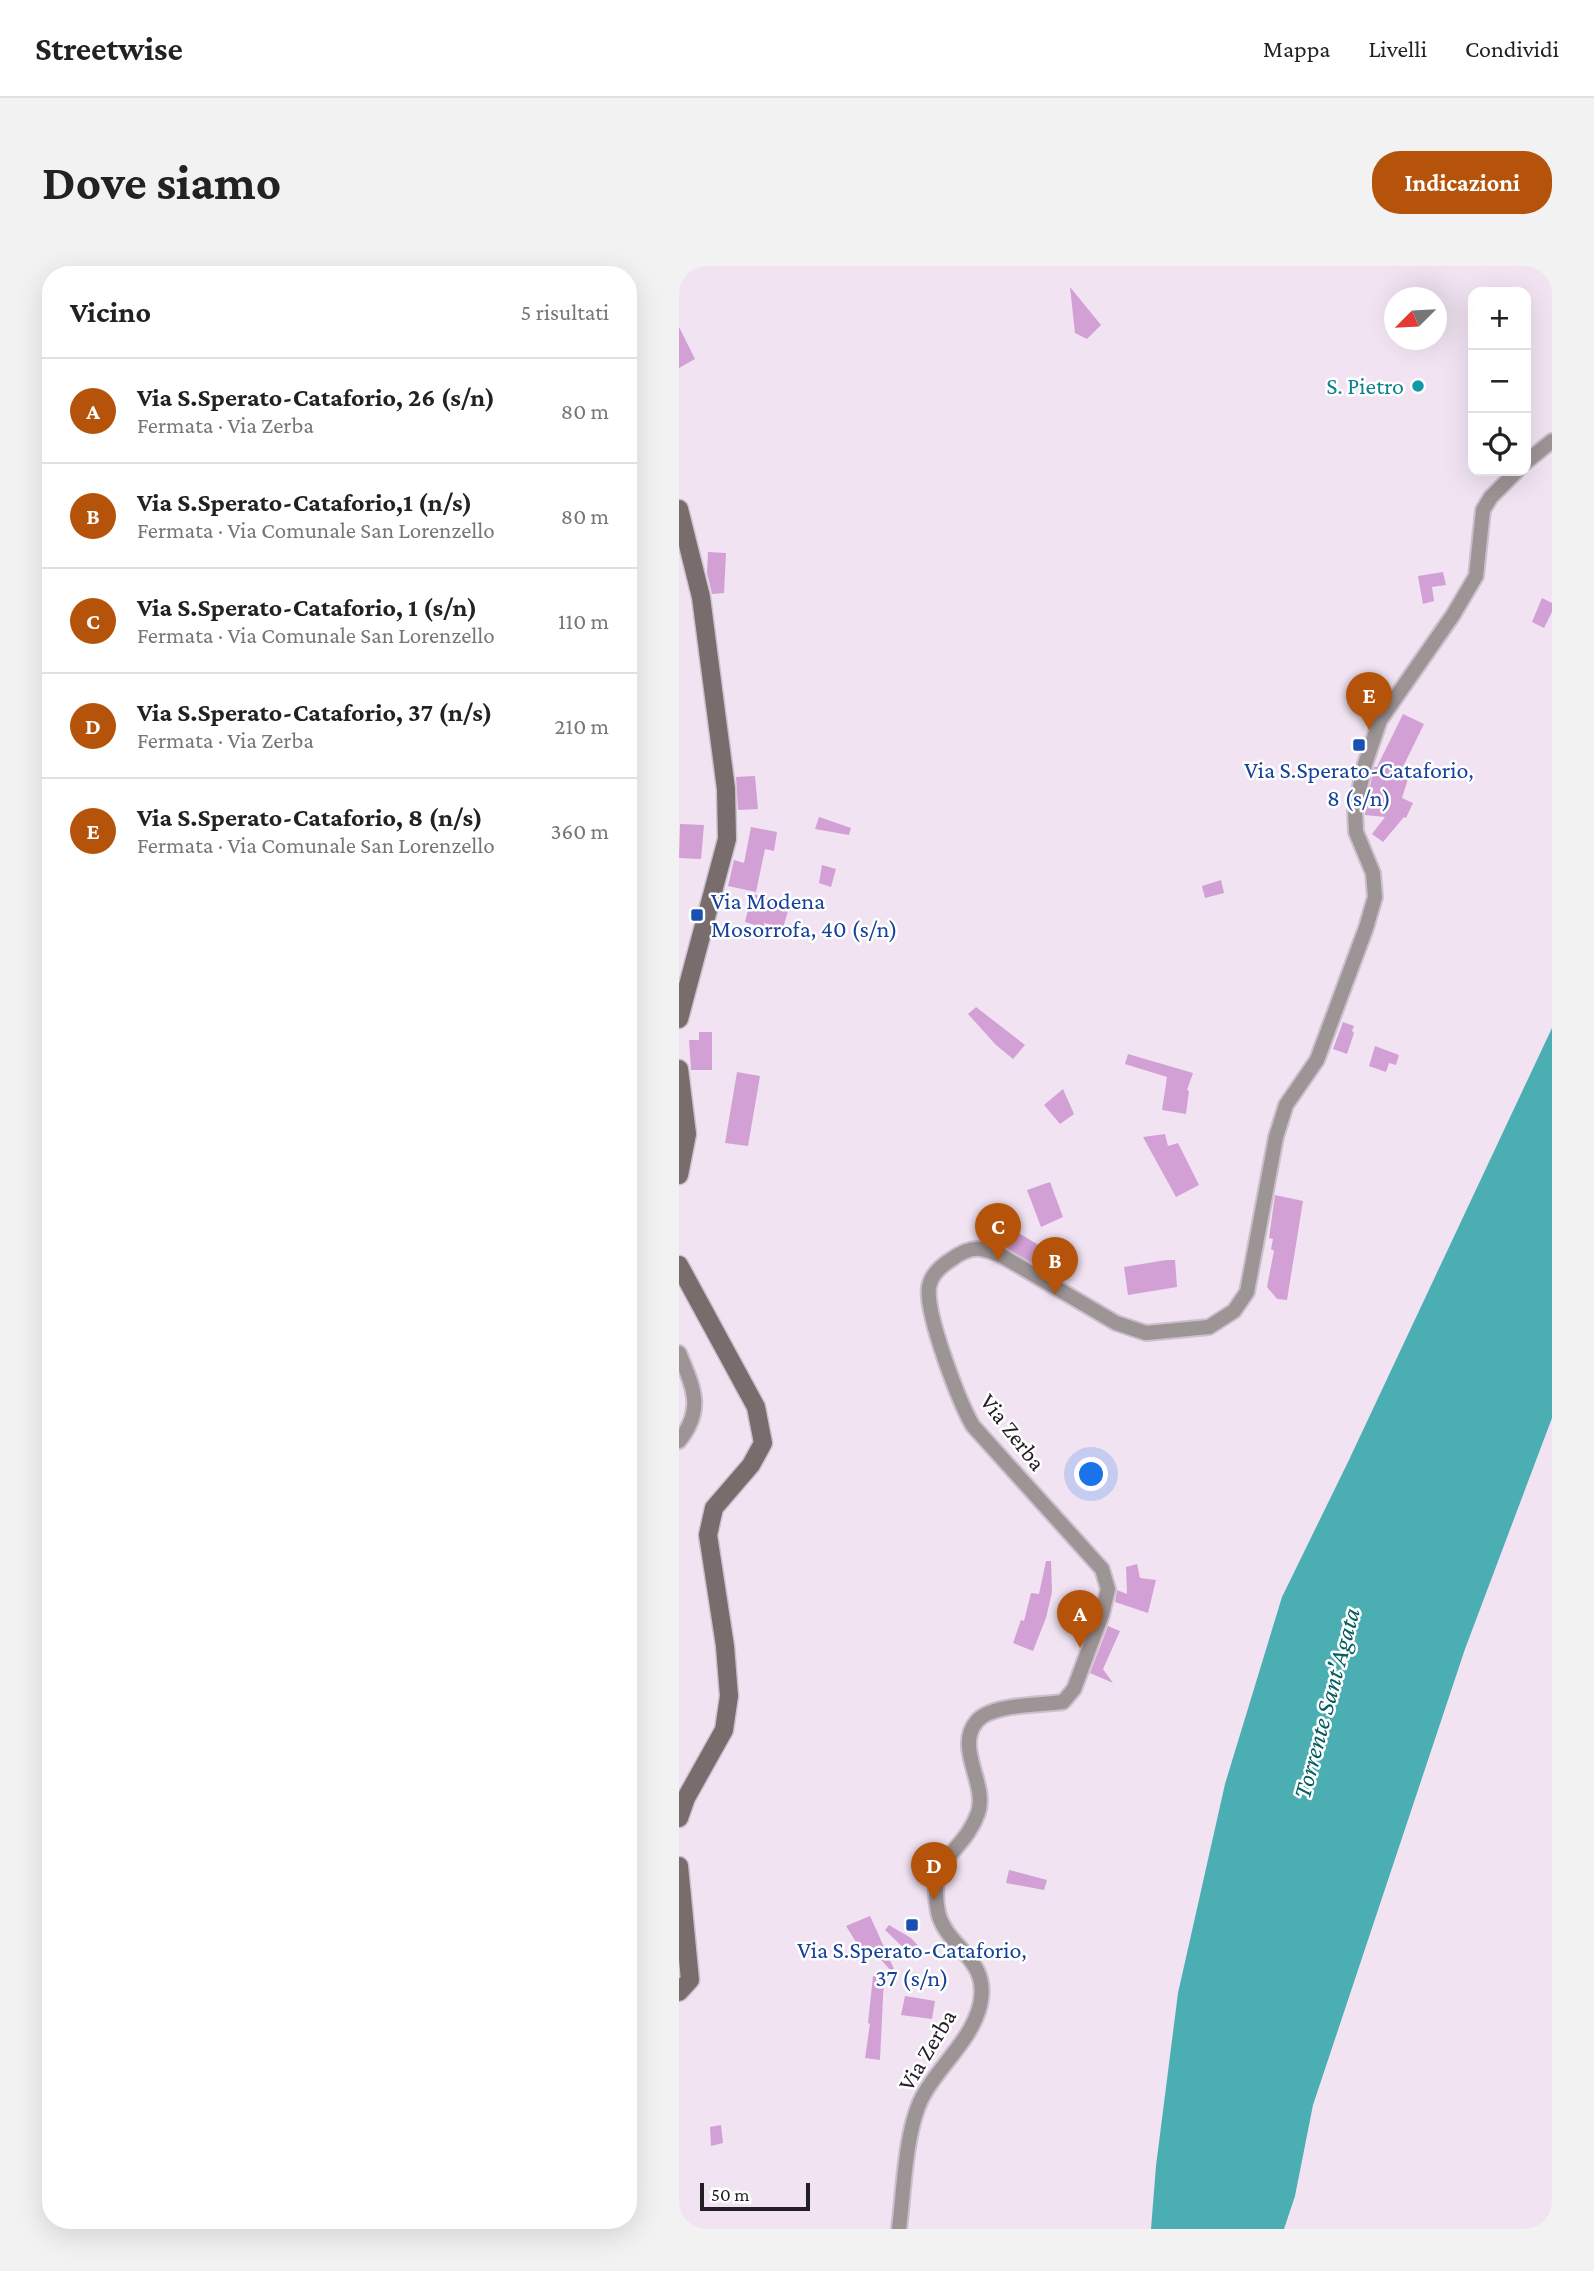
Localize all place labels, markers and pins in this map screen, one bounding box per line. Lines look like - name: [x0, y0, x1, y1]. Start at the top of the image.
- place label: S. Pietro: [1326, 372, 1404, 399]
- marker: S. Pietro: [1410, 378, 1426, 394]
- pin: E: [1346, 672, 1392, 730]
- marker: Via S.Sperato-Cataforio, 8 (s/n): [1351, 737, 1367, 753]
- place label: Via S.Sperato-Cataforio, 8 (s/n): [1244, 756, 1474, 812]
- place label: Via Modena Mosorrofa, 40 (s/n): [711, 887, 898, 943]
- marker: Via Modena Mosorrofa, 40 (s/n): [689, 907, 705, 923]
- pin: C: [975, 1203, 1021, 1261]
- pin: B: [1032, 1237, 1078, 1295]
- pin: A: [1057, 1590, 1103, 1648]
- pin: D: [911, 1842, 957, 1900]
- marker: Via S.Sperato-Cataforio, 37 (s/n): [904, 1917, 920, 1933]
- place label: Via S.Sperato-Cataforio, 37 (s/n): [797, 1936, 1027, 1992]

